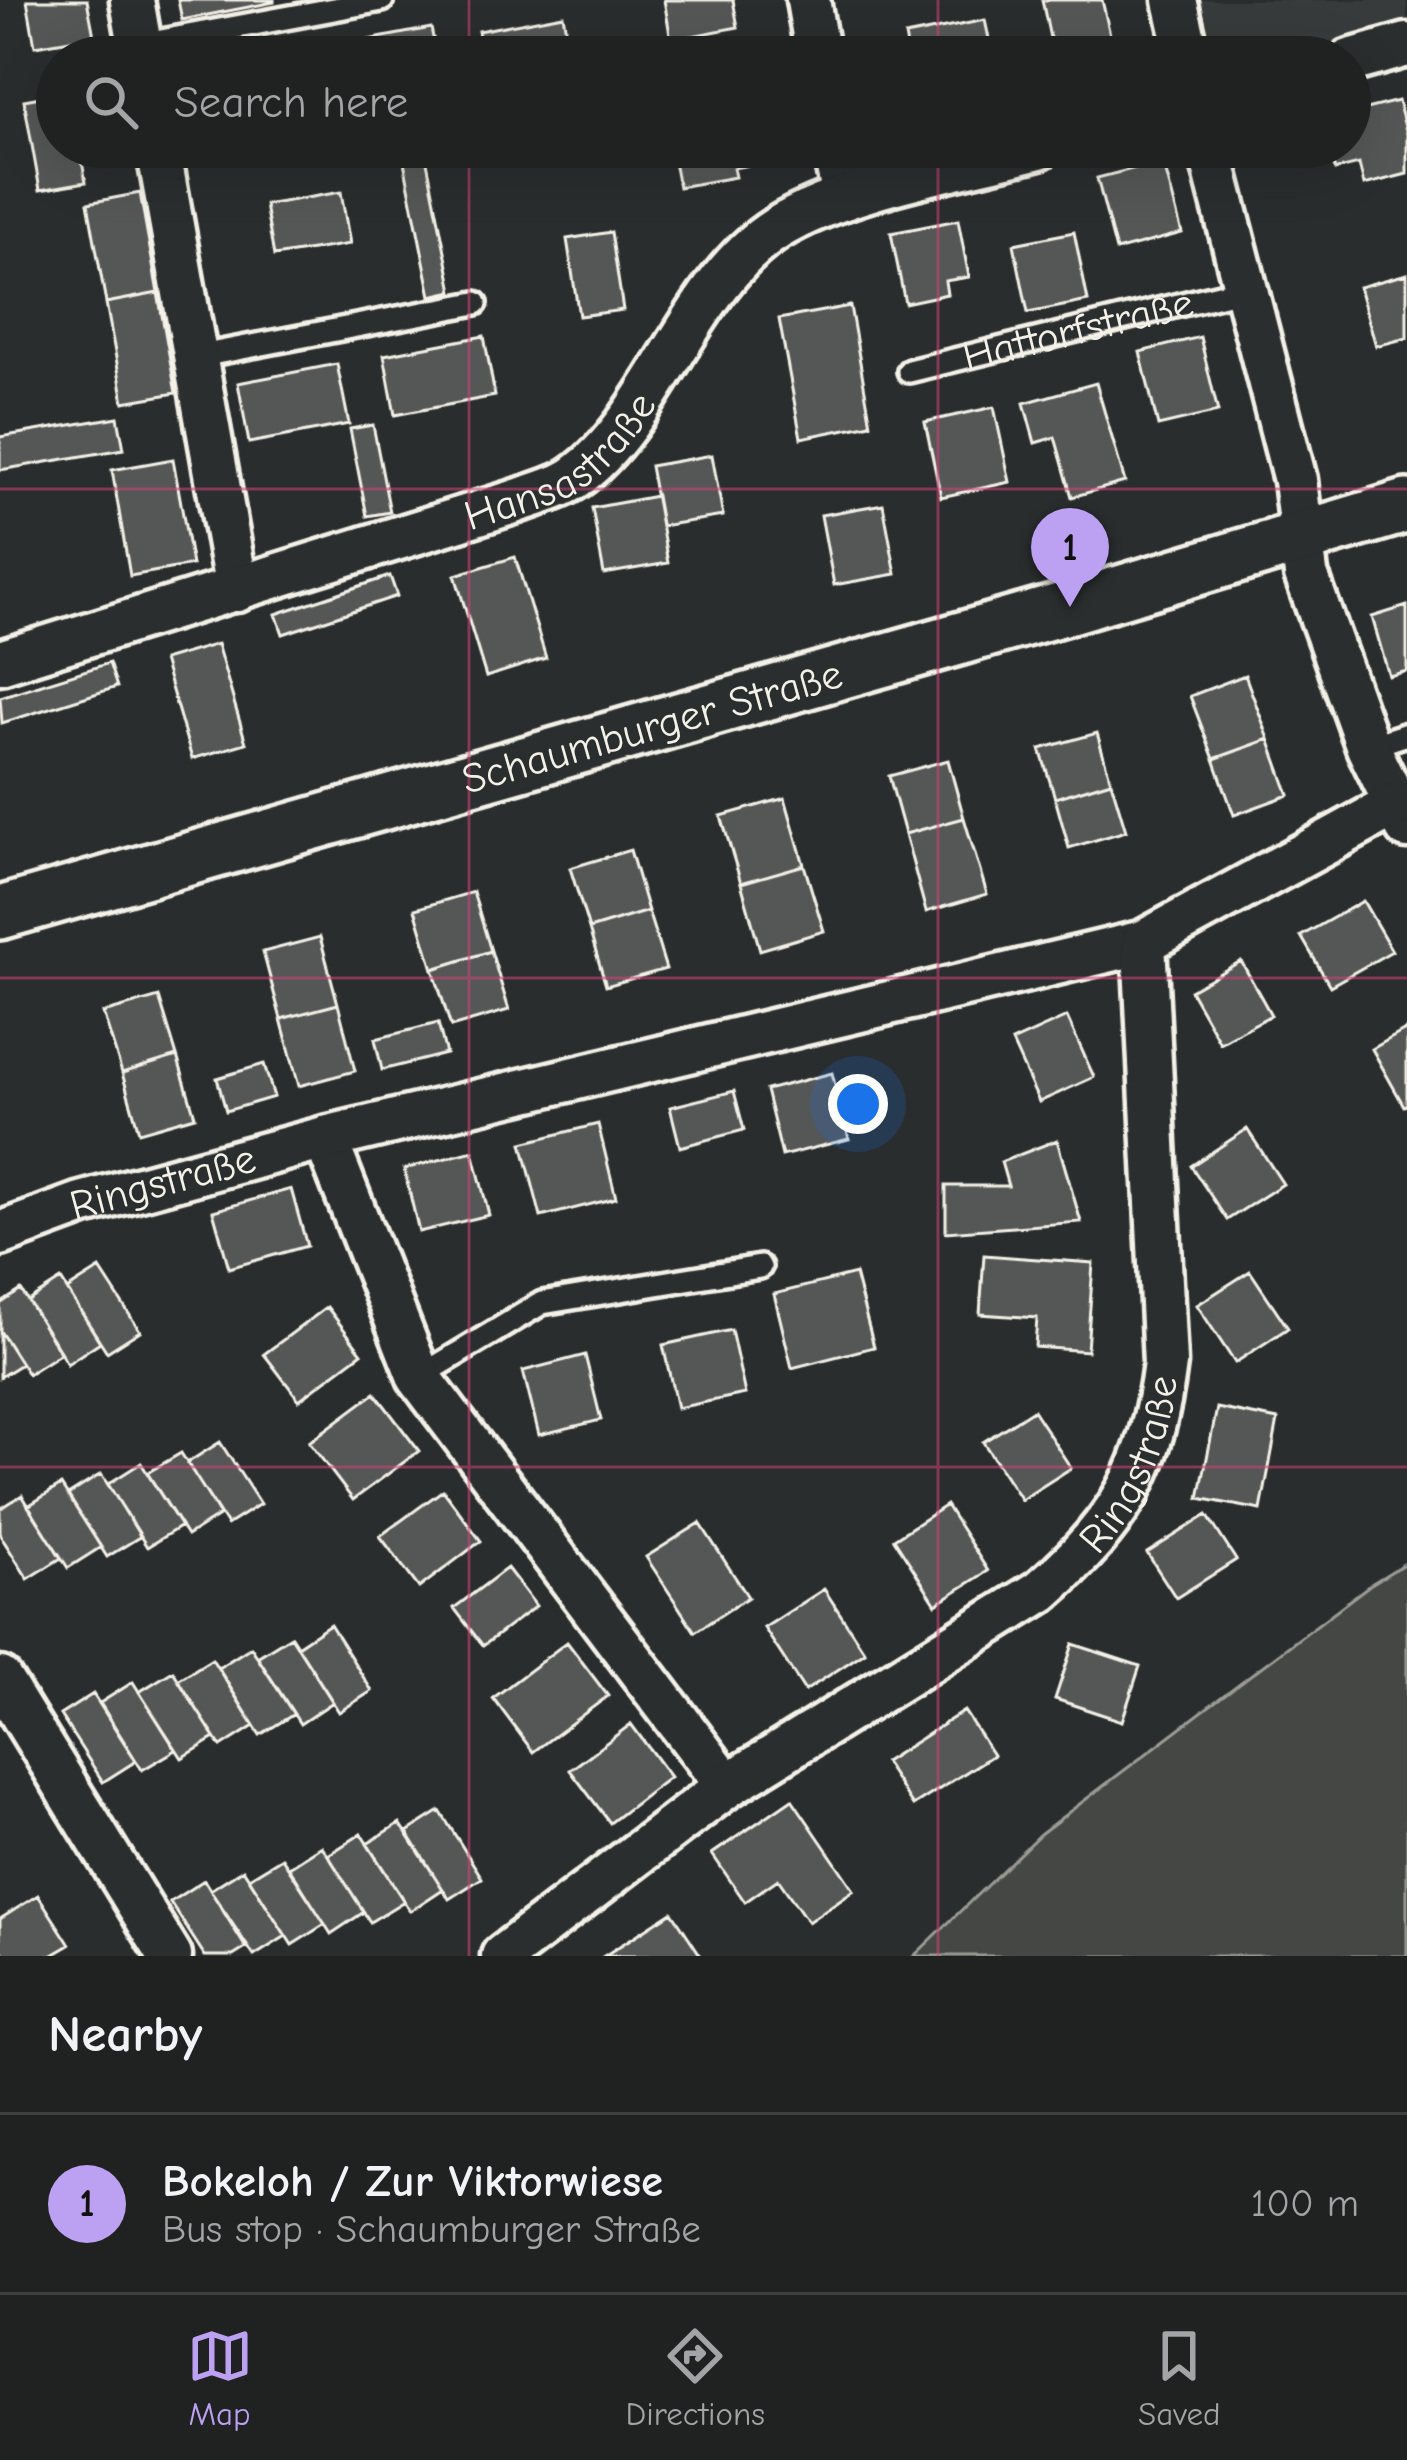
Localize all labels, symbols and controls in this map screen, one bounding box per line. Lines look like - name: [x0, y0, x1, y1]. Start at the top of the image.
- search box: [36, 36, 1371, 168]
- icon: search: [78, 69, 144, 135]
- text: Search here: [174, 76, 408, 128]
- street label: Hattorfstraße: [958, 278, 1198, 381]
- street label: Hansastraße: [458, 383, 666, 540]
- pin: 1: [1031, 508, 1109, 607]
- street label: Schaumburger Straße: [456, 649, 848, 804]
- your location: [828, 1074, 888, 1134]
- street label: Ringstraße: [64, 1133, 261, 1230]
- street label: Ringstraße: [1069, 1372, 1188, 1563]
- text: Nearby: [48, 2005, 202, 2064]
- text: Bokeloh / Zur Viktorwiese: [162, 2155, 663, 2207]
- text: 1: [79, 2181, 95, 2226]
- text: 100 m: [1251, 2181, 1359, 2226]
- text: Bus stop · Schaumburger Straße: [162, 2207, 701, 2252]
- tab: Map: [187, 2323, 253, 2433]
- tab: Directions: [626, 2323, 765, 2433]
- tab: Saved: [1138, 2323, 1220, 2433]

